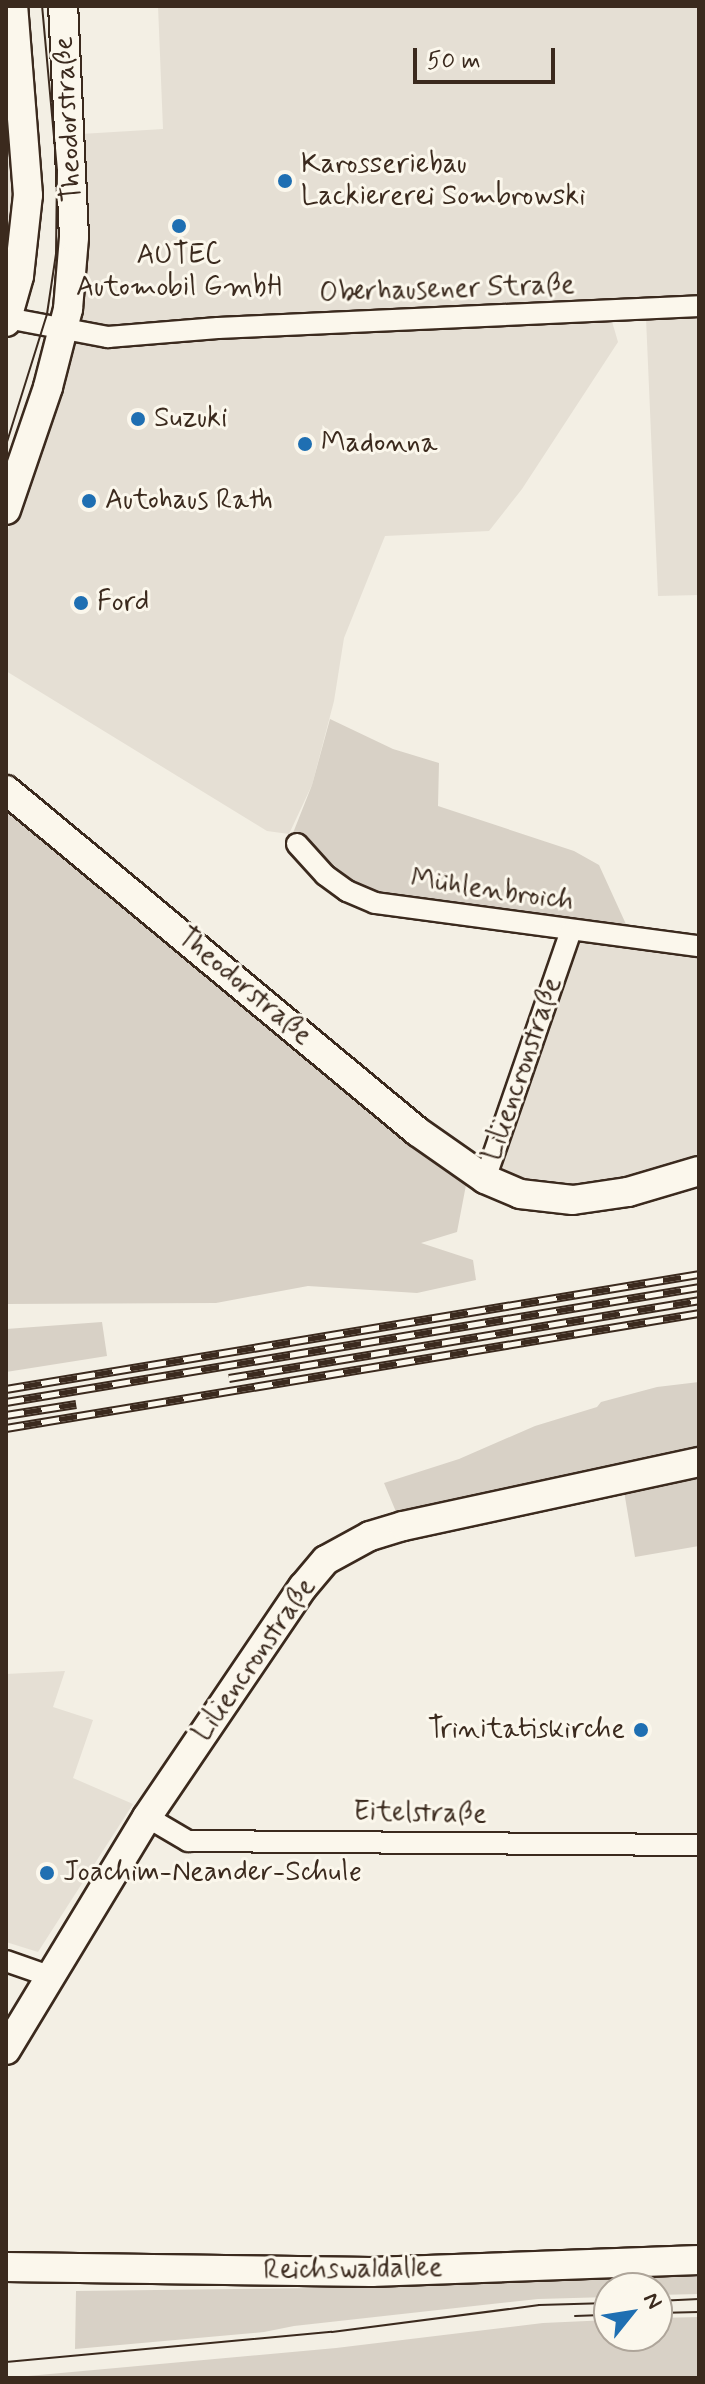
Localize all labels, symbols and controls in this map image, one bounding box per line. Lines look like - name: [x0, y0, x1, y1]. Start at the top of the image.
- scale bar: [417, 32, 559, 82]
- street label: Theodorstraße: [48, 35, 90, 203]
- text: 50 m: [427, 46, 481, 77]
- place label: Karosseriebau Lackiererei Sombrowski: [301, 148, 586, 214]
- marker: Karosseriebau Lackiererei Sombrowski: [276, 172, 294, 190]
- marker: AUTEC Automobil GmbH: [170, 217, 188, 235]
- place label: AUTEC Automobil GmbH: [76, 239, 282, 305]
- street label: Oberhausener Straße: [321, 269, 573, 311]
- place label: Suzuki: [154, 402, 227, 436]
- marker: Suzuki: [129, 410, 147, 428]
- place label: Madonna: [321, 427, 437, 461]
- marker: Madonna: [296, 435, 314, 453]
- place label: Autohaus Rath: [105, 484, 270, 518]
- marker: Autohaus Rath: [80, 492, 98, 510]
- place label: Ford: [97, 586, 149, 620]
- marker: Ford: [72, 594, 90, 612]
- street label: Mühlenbroich: [408, 863, 576, 919]
- street label: Theodorstraße: [170, 921, 318, 1053]
- street label: Liliencronstraße: [476, 973, 570, 1165]
- street label: Liliencronstraße: [186, 1572, 324, 1748]
- place label: Trinitatiskirche: [428, 1713, 625, 1747]
- marker: Trinitatiskirche: [632, 1721, 650, 1739]
- street label: Eitelstraße: [353, 1796, 487, 1832]
- place label: Joachim-Neander-Schule: [63, 1856, 362, 1890]
- marker: Joachim-Neander-Schule: [38, 1864, 56, 1882]
- street label: Reichswaldallee: [263, 2252, 443, 2288]
- north arrow: [593, 2272, 673, 2352]
- text: N: [636, 2288, 668, 2314]

